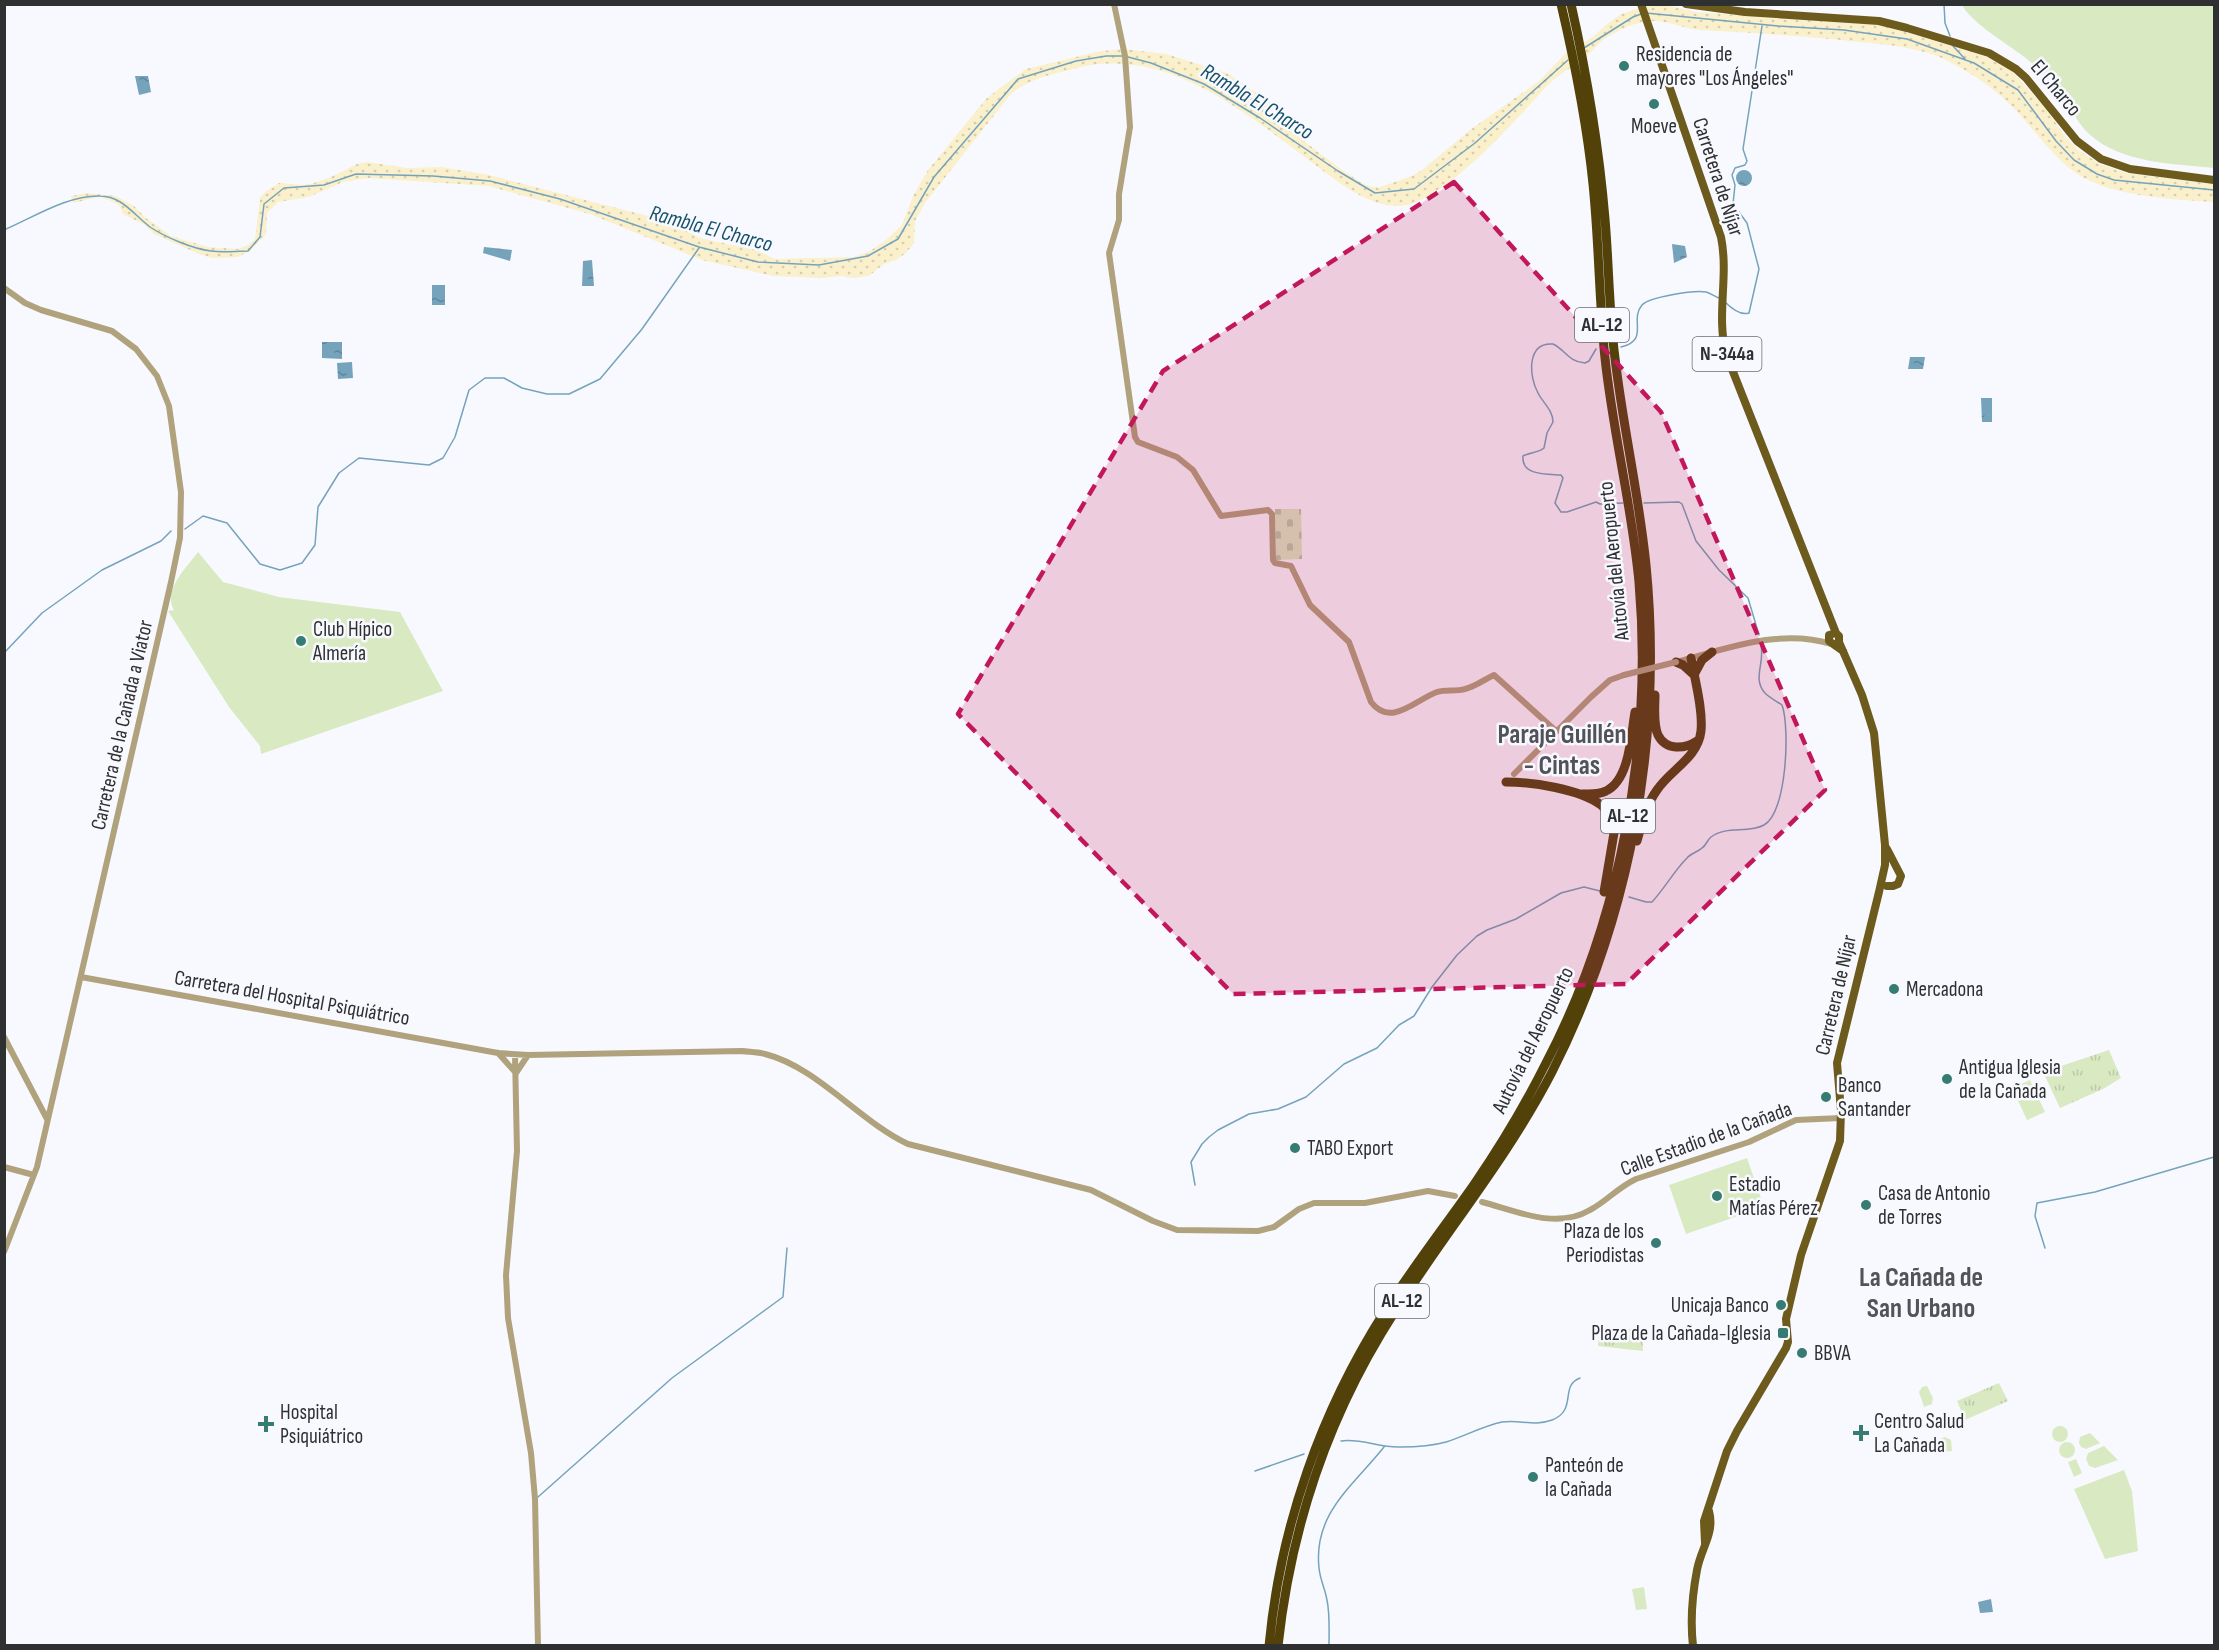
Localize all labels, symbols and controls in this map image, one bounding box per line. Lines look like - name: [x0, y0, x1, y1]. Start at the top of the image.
- place label: Residencia de mayores "Los Ángeles": [1636, 42, 1793, 91]
- street label: El Charco: [2025, 55, 2087, 121]
- water label: Rambla El Charco: [1196, 58, 1318, 146]
- marker: Residencia de mayores "Los Ángeles": [1617, 59, 1631, 73]
- marker: Moeve: [1647, 97, 1661, 111]
- place label: Moeve: [1631, 114, 1677, 139]
- street label: Carretera de Níjar: [1687, 115, 1749, 239]
- water label: Rambla El Charco: [647, 200, 775, 258]
- road number: AL-12: [1575, 308, 1629, 342]
- road number: N-344a: [1692, 337, 1762, 371]
- street label: Autovía del Aeropuerto: [1593, 480, 1635, 643]
- place label: Club Hípico Almería: [312, 617, 392, 666]
- street label: Carretera de la Cañada a Viator: [86, 618, 158, 832]
- marker: Club Hípico Almería: [294, 634, 308, 648]
- district label: Paraje Guillén - Cintas: [1497, 719, 1627, 782]
- road number: AL-12: [1601, 799, 1655, 833]
- street label: Carretera de Níjar: [1810, 932, 1862, 1058]
- street label: Autovía del Aeropuerto: [1486, 963, 1579, 1118]
- street label: Carretera del Hospital Psiquiátrico: [172, 965, 412, 1031]
- place label: Mercadona: [1906, 977, 1983, 1002]
- marker: Mercadona: [1887, 982, 1901, 996]
- place label: Antigua Iglesia de la Cañada: [1958, 1055, 2061, 1104]
- marker: Antigua Iglesia de la Cañada: [1940, 1072, 1954, 1086]
- place label: Banco Santander: [1838, 1073, 1911, 1122]
- marker: Banco Santander: [1819, 1090, 1833, 1104]
- street label: Calle Estadio de la Cañada: [1617, 1096, 1795, 1182]
- place label: TABO Export: [1307, 1136, 1393, 1161]
- marker: TABO Export: [1288, 1141, 1302, 1155]
- place label: Estadio Matías Pérez: [1729, 1172, 1818, 1221]
- place label: Casa de Antonio de Torres: [1878, 1181, 1990, 1230]
- marker: Estadio Matías Pérez: [1710, 1189, 1724, 1203]
- marker: Casa de Antonio de Torres: [1859, 1198, 1873, 1212]
- place label: Plaza de los Periodistas: [1563, 1219, 1644, 1268]
- marker: Plaza de los Periodistas: [1649, 1236, 1663, 1250]
- district label: La Cañada de San Urbano: [1859, 1262, 1983, 1325]
- road number: AL-12: [1375, 1284, 1429, 1318]
- place label: Unicaja Banco: [1671, 1293, 1769, 1318]
- marker: Unicaja Banco: [1774, 1298, 1788, 1312]
- place label: Plaza de la Cañada-Iglesia: [1591, 1321, 1771, 1346]
- marker: Plaza de la Cañada-Iglesia: [1776, 1326, 1790, 1340]
- place label: BBVA: [1814, 1341, 1851, 1366]
- marker: BBVA: [1795, 1346, 1809, 1360]
- place label: Hospital Psiquiátrico: [280, 1400, 363, 1449]
- place label: Centro Salud La Cañada: [1874, 1409, 1964, 1458]
- marker: Hospital Psiquiátrico: [257, 1415, 275, 1433]
- marker: Centro Salud La Cañada: [1852, 1424, 1870, 1442]
- place label: Panteón de la Cañada: [1545, 1453, 1624, 1502]
- marker: Panteón de la Cañada: [1526, 1470, 1540, 1484]

